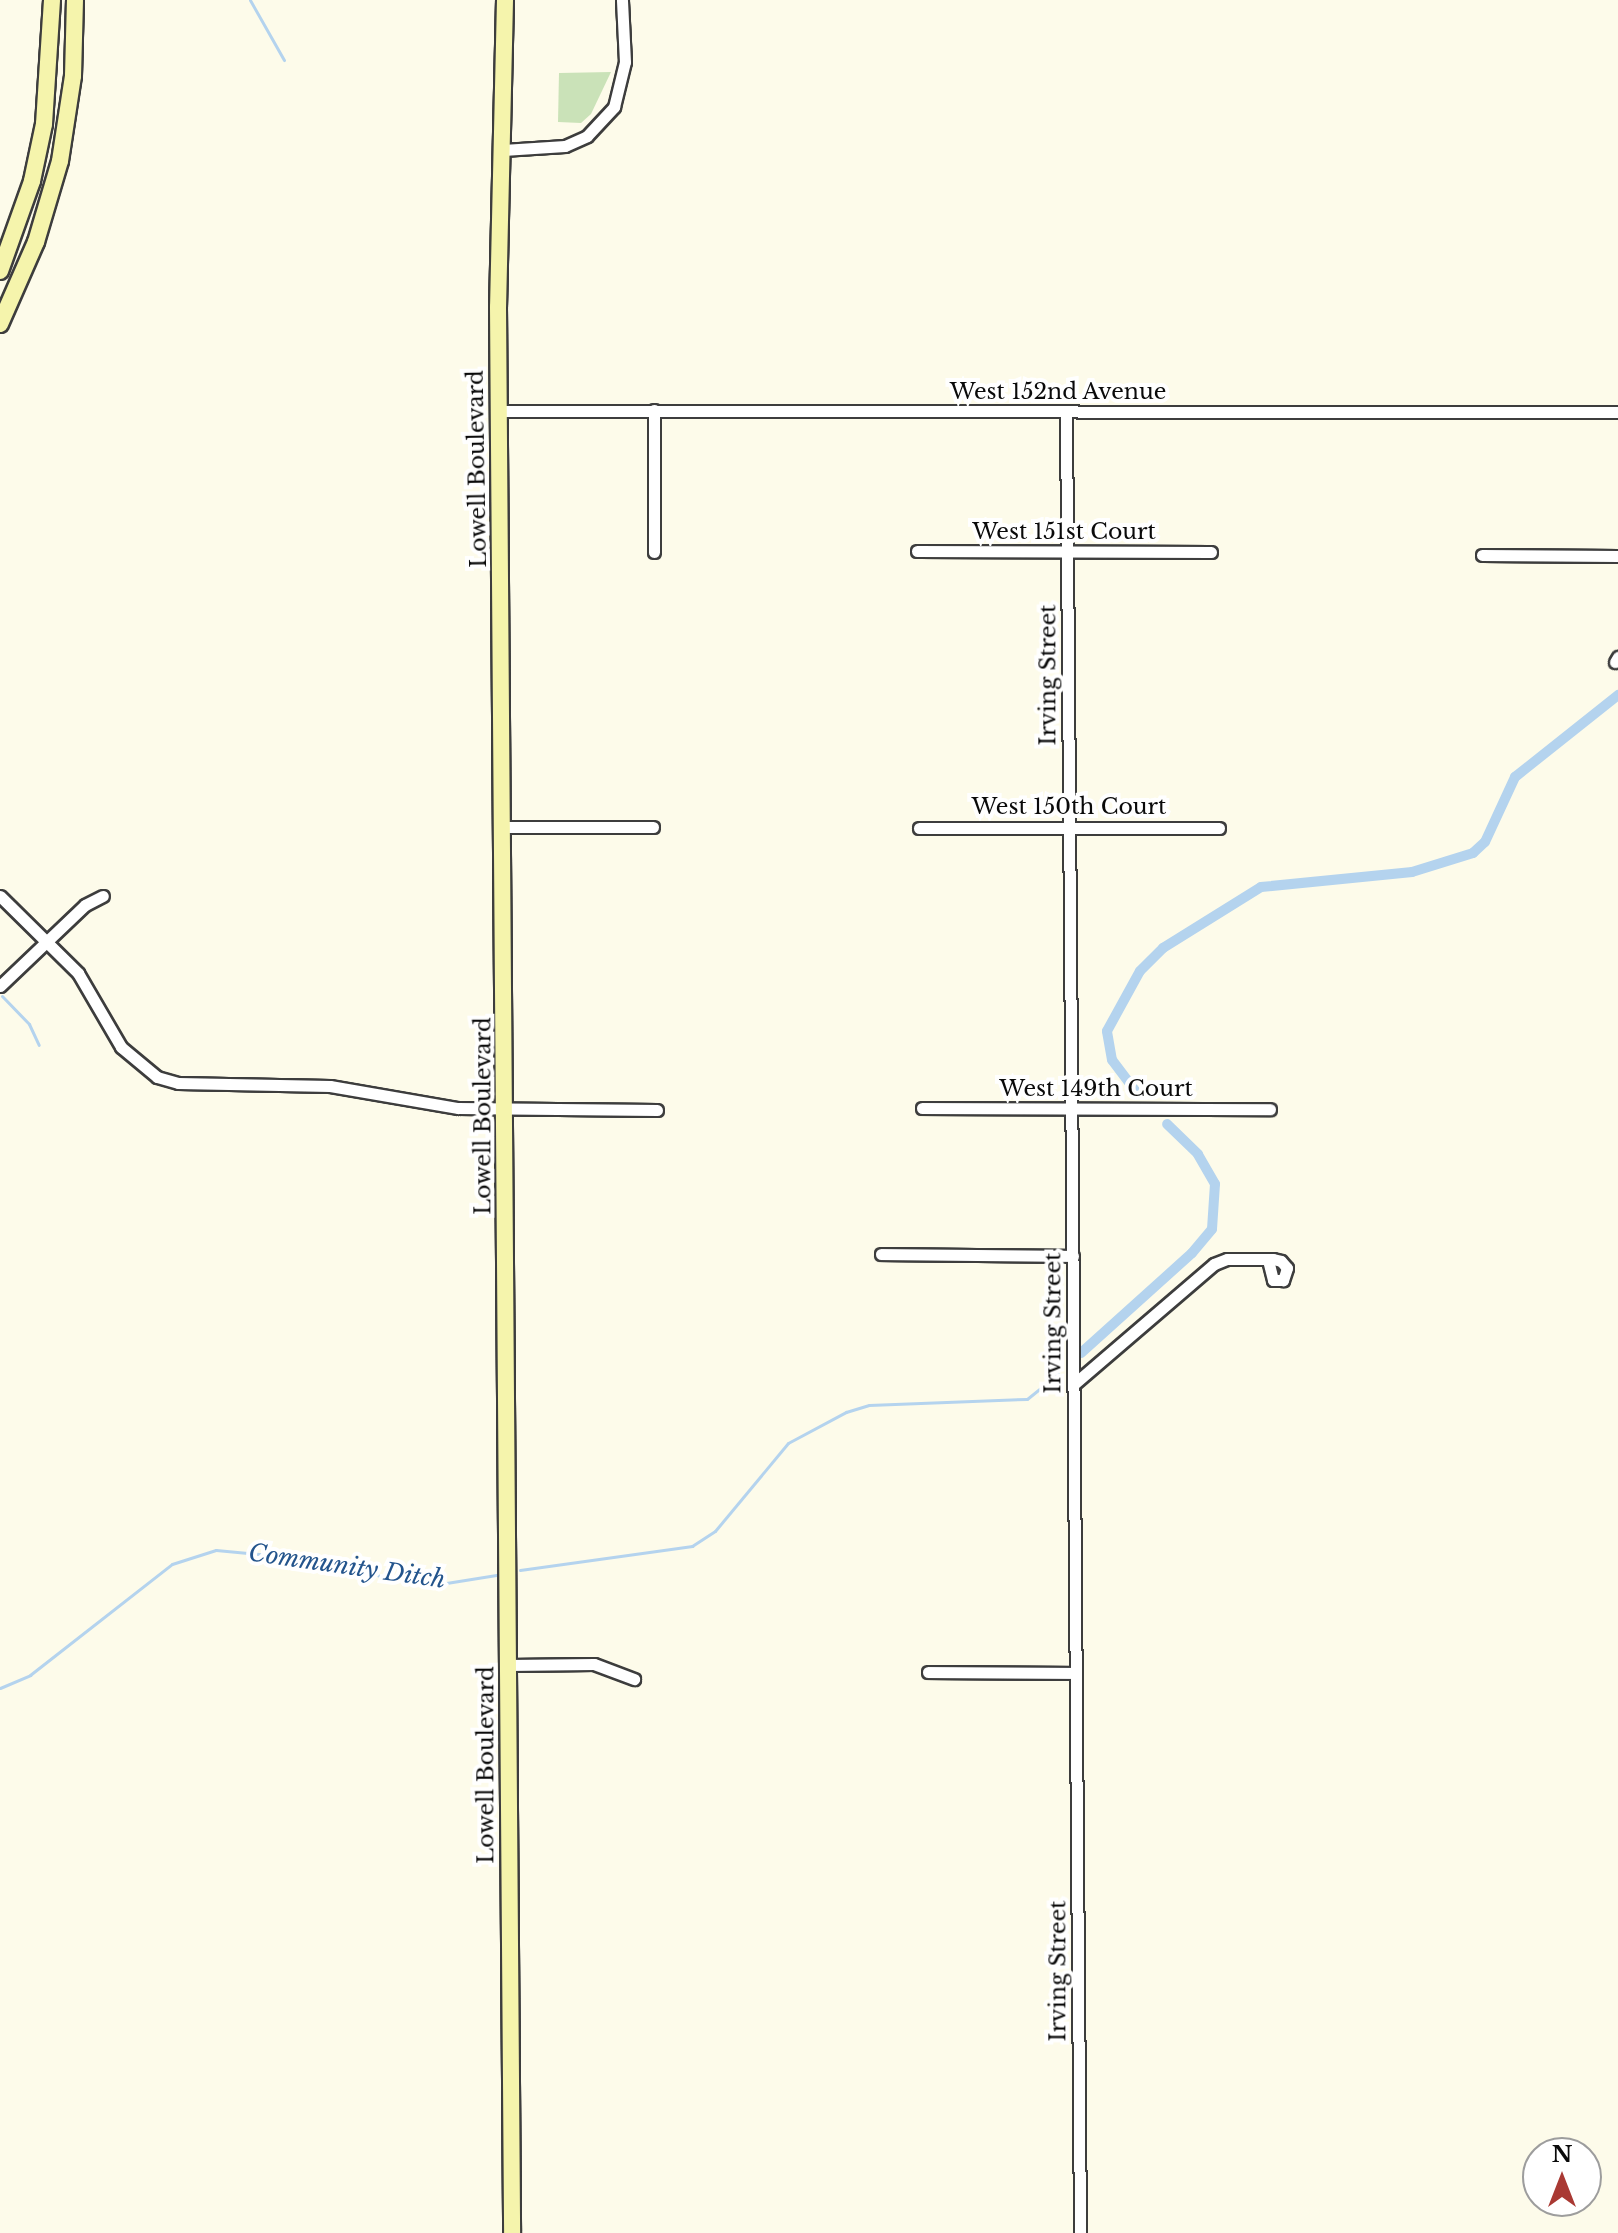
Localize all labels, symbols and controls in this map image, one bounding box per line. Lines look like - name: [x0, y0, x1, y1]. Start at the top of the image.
- street label: Lowell Boulevard: [462, 370, 492, 568]
- street label: West 152nd Avenue: [949, 379, 1167, 405]
- street label: West 151st Court: [972, 519, 1156, 545]
- street label: Irving Street: [1035, 604, 1061, 746]
- street label: West 150th Court: [972, 794, 1166, 820]
- street label: Lowell Boulevard: [470, 1017, 496, 1215]
- street label: West 149th Court: [999, 1076, 1193, 1102]
- street label: Irving Street: [1040, 1252, 1066, 1394]
- water label: Community Ditch: [247, 1538, 447, 1594]
- street label: Lowell Boulevard: [473, 1666, 499, 1864]
- street label: Irving Street: [1045, 1900, 1071, 2042]
- north arrow: [1522, 2137, 1602, 2217]
- text: N: [1552, 2141, 1572, 2168]

